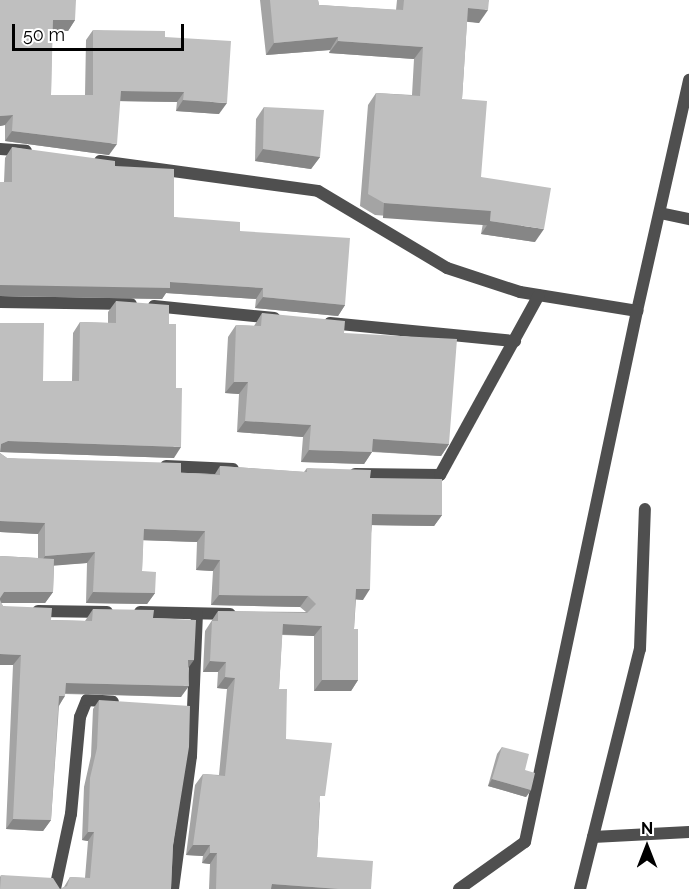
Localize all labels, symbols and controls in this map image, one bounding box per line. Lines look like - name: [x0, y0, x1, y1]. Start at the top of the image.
- scale bar: [15, 12, 188, 50]
- text: 50 m: [23, 24, 65, 45]
- north arrow: [617, 817, 677, 877]
- text: N: [641, 819, 653, 838]

